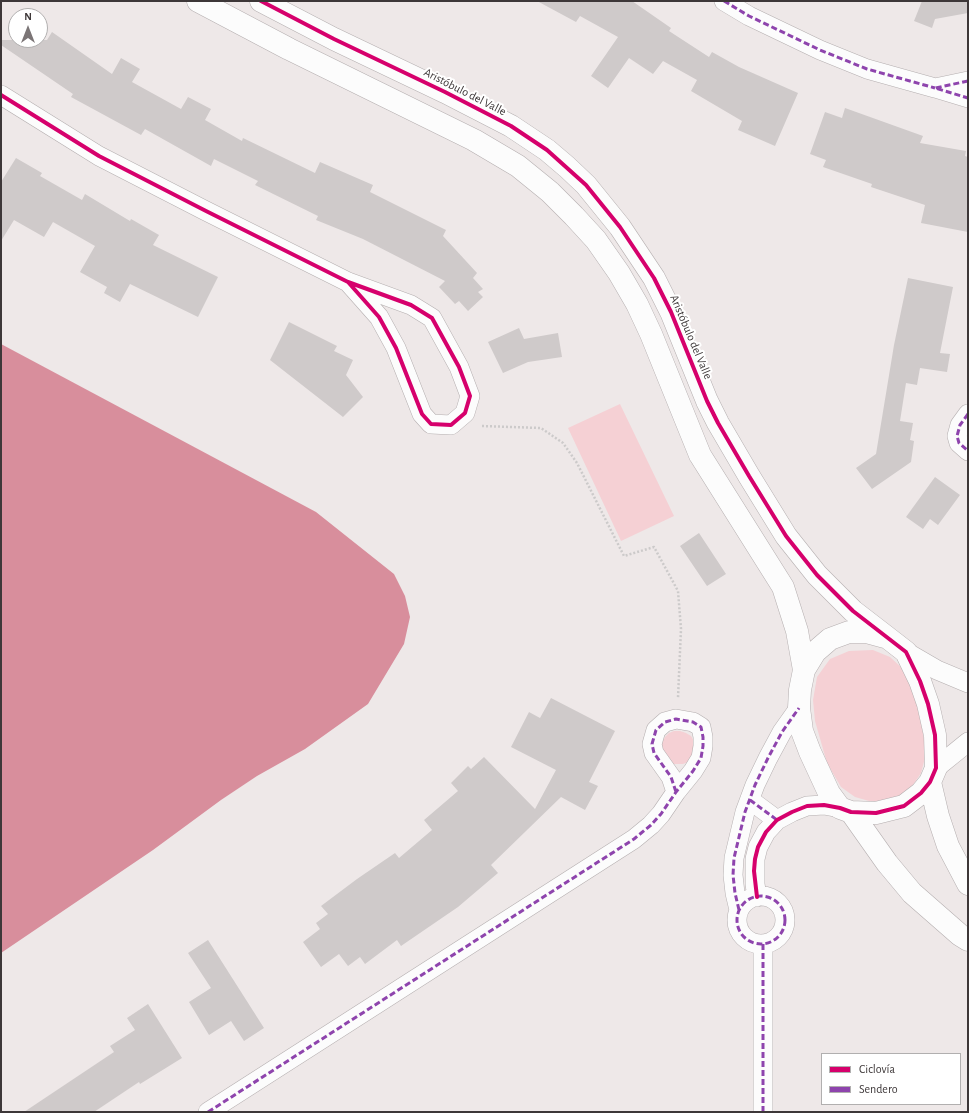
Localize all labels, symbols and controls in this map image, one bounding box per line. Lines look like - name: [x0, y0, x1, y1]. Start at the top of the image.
- north arrow: [8, 8, 48, 48]
- text: N: [24, 11, 32, 22]
- street label: Aristóbulo del Valle: [421, 65, 509, 119]
- street label: Aristóbulo del Valle: [667, 293, 715, 381]
- legend: [821, 1053, 961, 1105]
- text: Ciclovía: [859, 1063, 895, 1075]
- text: Sendero: [859, 1083, 898, 1095]

